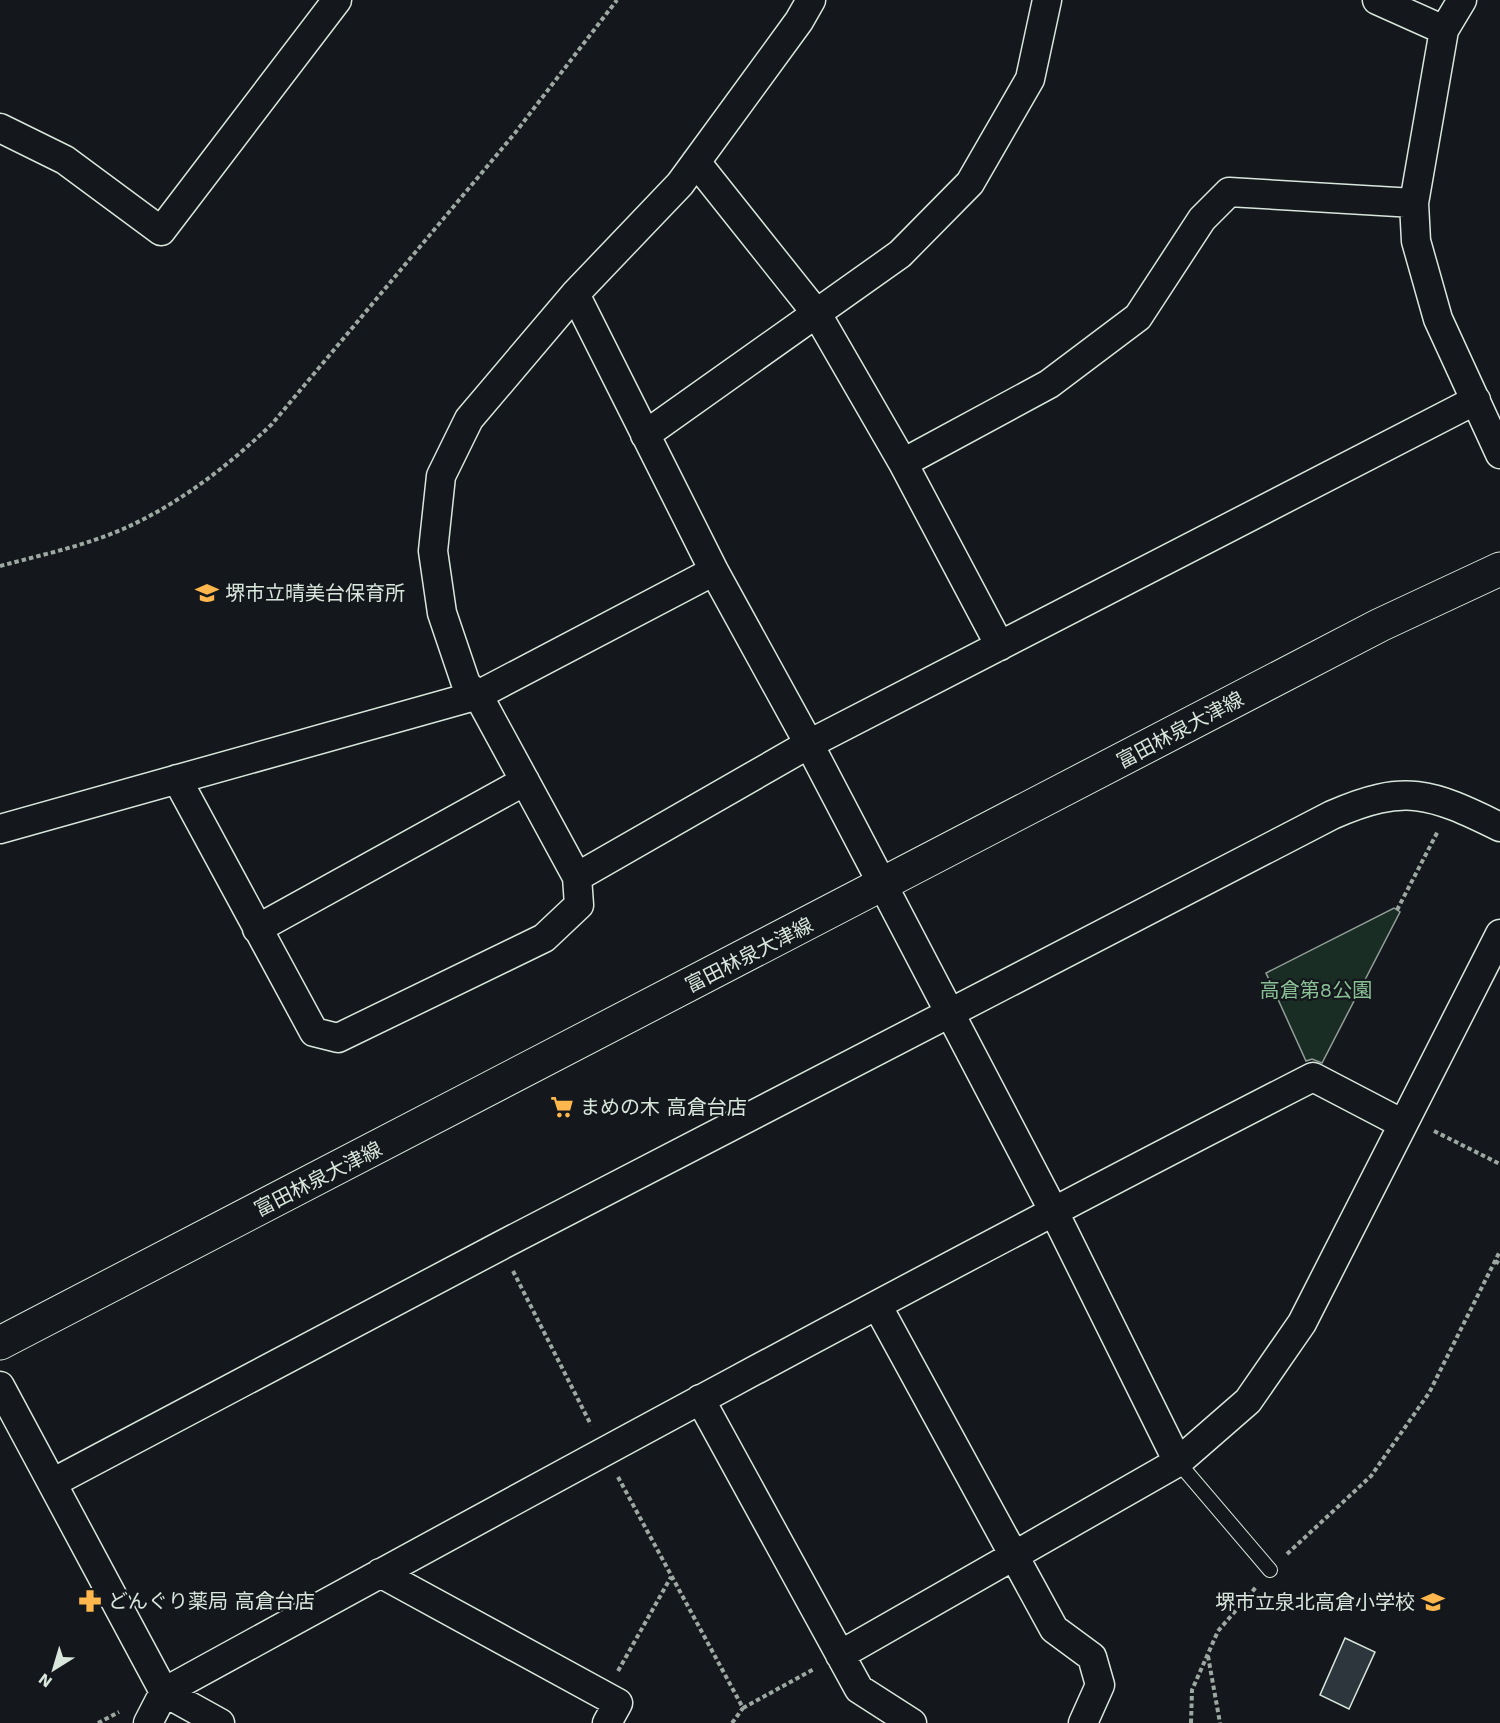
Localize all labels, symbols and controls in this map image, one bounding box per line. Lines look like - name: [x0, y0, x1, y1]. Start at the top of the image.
- school or university icon: 堺市立晴美台保育所: [194, 580, 220, 606]
- place label: 堺市立晴美台保育所: [225, 581, 405, 605]
- street label: 富田林泉大津線: [1113, 687, 1247, 773]
- street label: 富田林泉大津線: [681, 913, 817, 997]
- park label: 高倉第8公園: [1260, 978, 1372, 1002]
- supermarket icon: まめの木 高倉台店: [549, 1094, 575, 1120]
- place label: まめの木 高倉台店: [580, 1095, 747, 1119]
- street label: 富田林泉大津線: [250, 1137, 386, 1221]
- pharmacy icon: どんぐり薬局 高倉台店: [77, 1588, 103, 1614]
- place label: どんぐり薬局 高倉台店: [108, 1589, 315, 1613]
- school or university icon: 堺市立泉北高倉小学校: [1420, 1589, 1446, 1615]
- place label: 堺市立泉北高倉小学校: [1215, 1590, 1415, 1614]
- north arrow: [24, 1639, 84, 1699]
- text: N: [35, 1669, 56, 1692]

